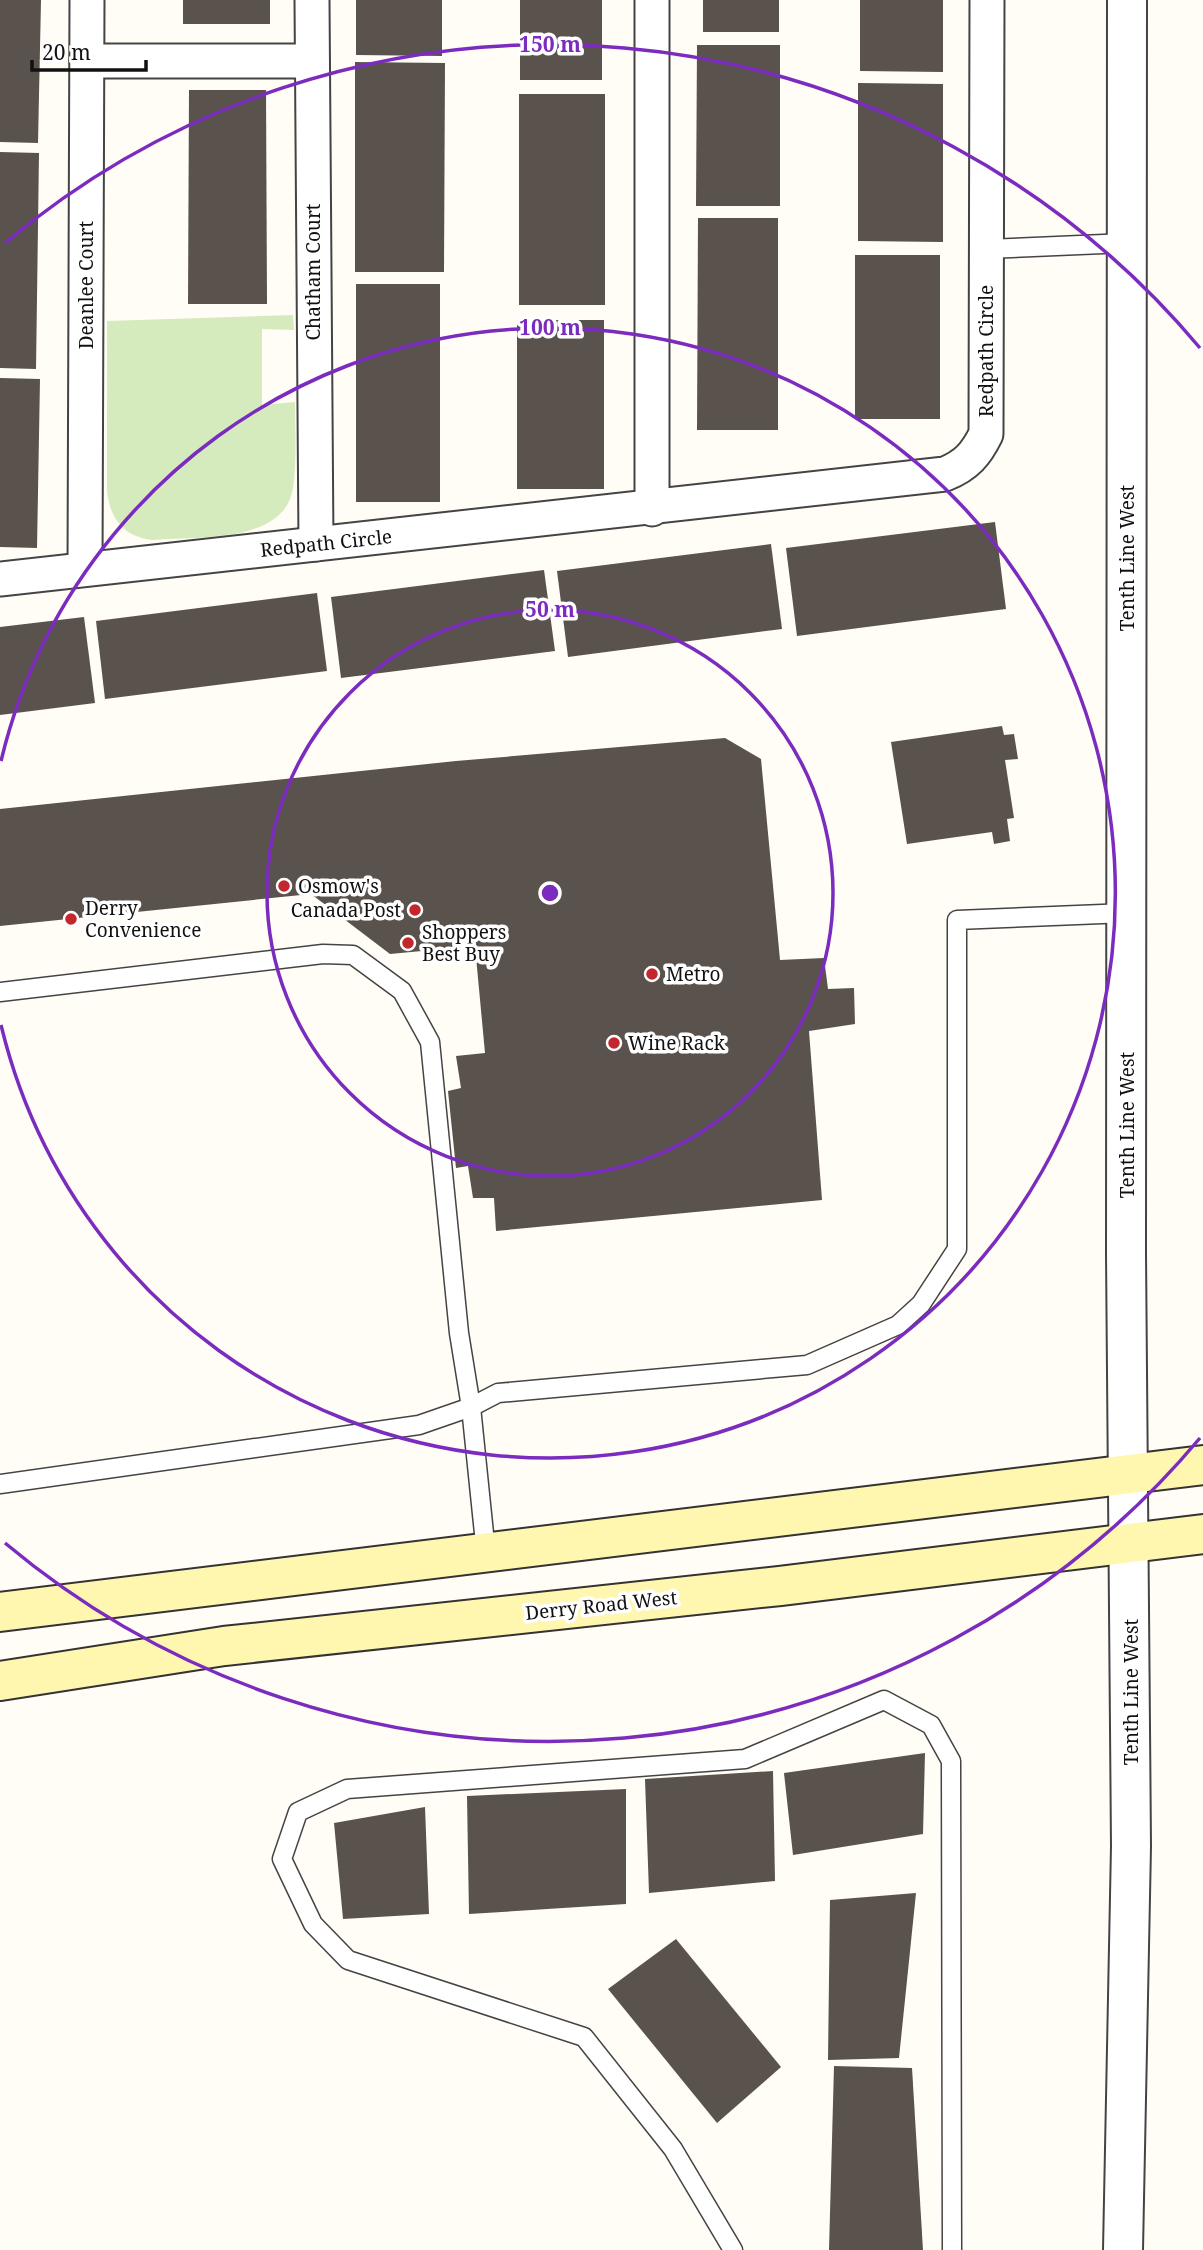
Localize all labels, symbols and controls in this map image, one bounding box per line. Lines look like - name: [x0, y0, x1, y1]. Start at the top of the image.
- scale bar: [32, 28, 145, 72]
- text: 150 m: [519, 30, 581, 58]
- text: 20 m: [42, 38, 91, 66]
- street label: Chatham Court: [300, 203, 326, 341]
- street label: Deanlee Court: [73, 220, 99, 349]
- street label: Redpath Circle: [973, 285, 999, 417]
- text: 100 m: [519, 313, 581, 341]
- street label: Tenth Line West: [1114, 485, 1140, 631]
- street label: Redpath Circle: [259, 523, 393, 563]
- text: 50 m: [525, 595, 575, 623]
- place label: Osmow's: [298, 873, 379, 899]
- marker: Osmow's: [276, 878, 292, 894]
- centre of rings: [538, 881, 562, 905]
- place label: Derry Convenience: [85, 895, 201, 943]
- place label: Canada Post: [291, 897, 401, 923]
- marker: Canada Post: [407, 902, 423, 918]
- marker: Derry Convenience: [63, 911, 79, 927]
- place label: Shoppers Best Buy: [422, 919, 506, 967]
- marker: Shoppers Best Buy: [400, 935, 416, 951]
- place label: Metro: [666, 961, 721, 987]
- marker: Metro: [644, 966, 660, 982]
- place label: Wine Rack: [628, 1030, 726, 1056]
- marker: Wine Rack: [606, 1035, 622, 1051]
- street label: Tenth Line West: [1114, 1052, 1140, 1198]
- street label: Derry Road West: [524, 1584, 678, 1626]
- street label: Tenth Line West: [1118, 1619, 1144, 1765]

